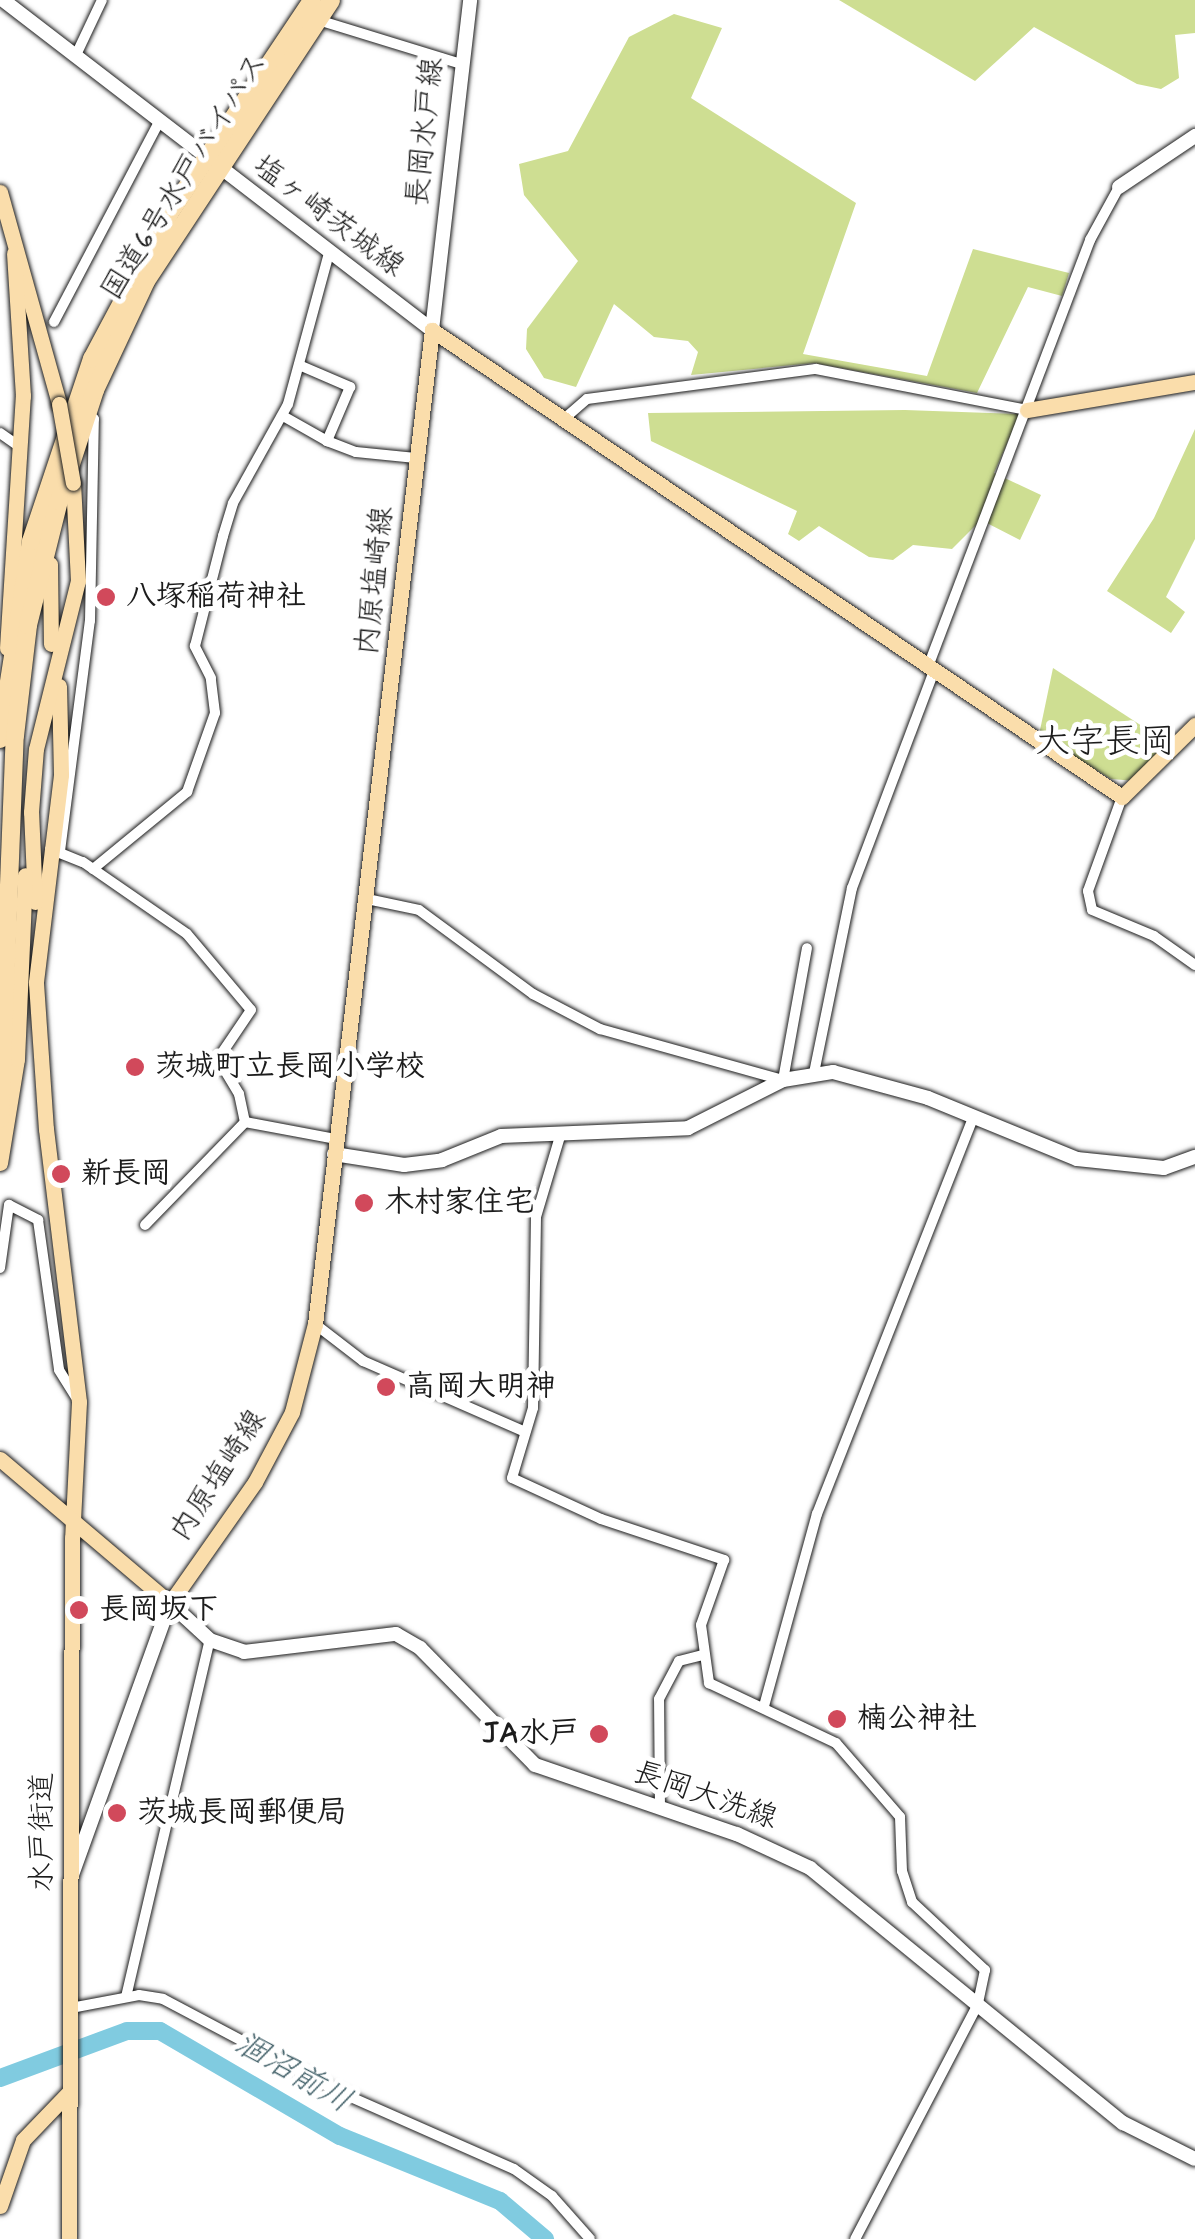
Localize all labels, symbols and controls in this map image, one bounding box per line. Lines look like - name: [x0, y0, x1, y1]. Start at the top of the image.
- street label: 国道6号水戸バイパス: [94, 46, 276, 308]
- street label: 長岡水戸線: [400, 56, 452, 208]
- street label: 塩ヶ崎茨城線: [245, 148, 411, 286]
- street label: 内原塩崎線: [350, 505, 402, 657]
- place label: 八塚稲荷神社: [126, 579, 306, 615]
- marker: 八塚稲荷神社: [95, 586, 117, 608]
- district label: 大字長岡: [1035, 721, 1175, 763]
- place label: 茨城町立長岡小学校: [155, 1049, 425, 1085]
- marker: 茨城町立長岡小学校: [124, 1056, 146, 1078]
- place label: 新長岡: [81, 1156, 171, 1192]
- marker: 新長岡: [50, 1163, 72, 1185]
- place label: 木村家住宅: [384, 1185, 534, 1221]
- marker: 木村家住宅: [353, 1192, 375, 1214]
- place label: 高岡大明神: [406, 1369, 556, 1405]
- marker: 高岡大明神: [375, 1376, 397, 1398]
- street label: 内原塩崎線: [163, 1403, 275, 1549]
- place label: 長岡坂下: [99, 1592, 219, 1628]
- marker: 長岡坂下: [68, 1599, 90, 1621]
- place label: 楠公神社: [857, 1701, 977, 1737]
- marker: 楠公神社: [826, 1708, 848, 1730]
- place label: JA水戸: [482, 1716, 579, 1752]
- marker: JA水戸: [588, 1723, 610, 1745]
- street label: 長岡大洗線: [628, 1755, 782, 1837]
- street label: 水戸街道: [25, 1772, 61, 1892]
- place label: 茨城長岡郵便局: [137, 1795, 347, 1831]
- marker: 茨城長岡郵便局: [106, 1802, 128, 1824]
- water label: 涸沼前川: [228, 2024, 358, 2122]

